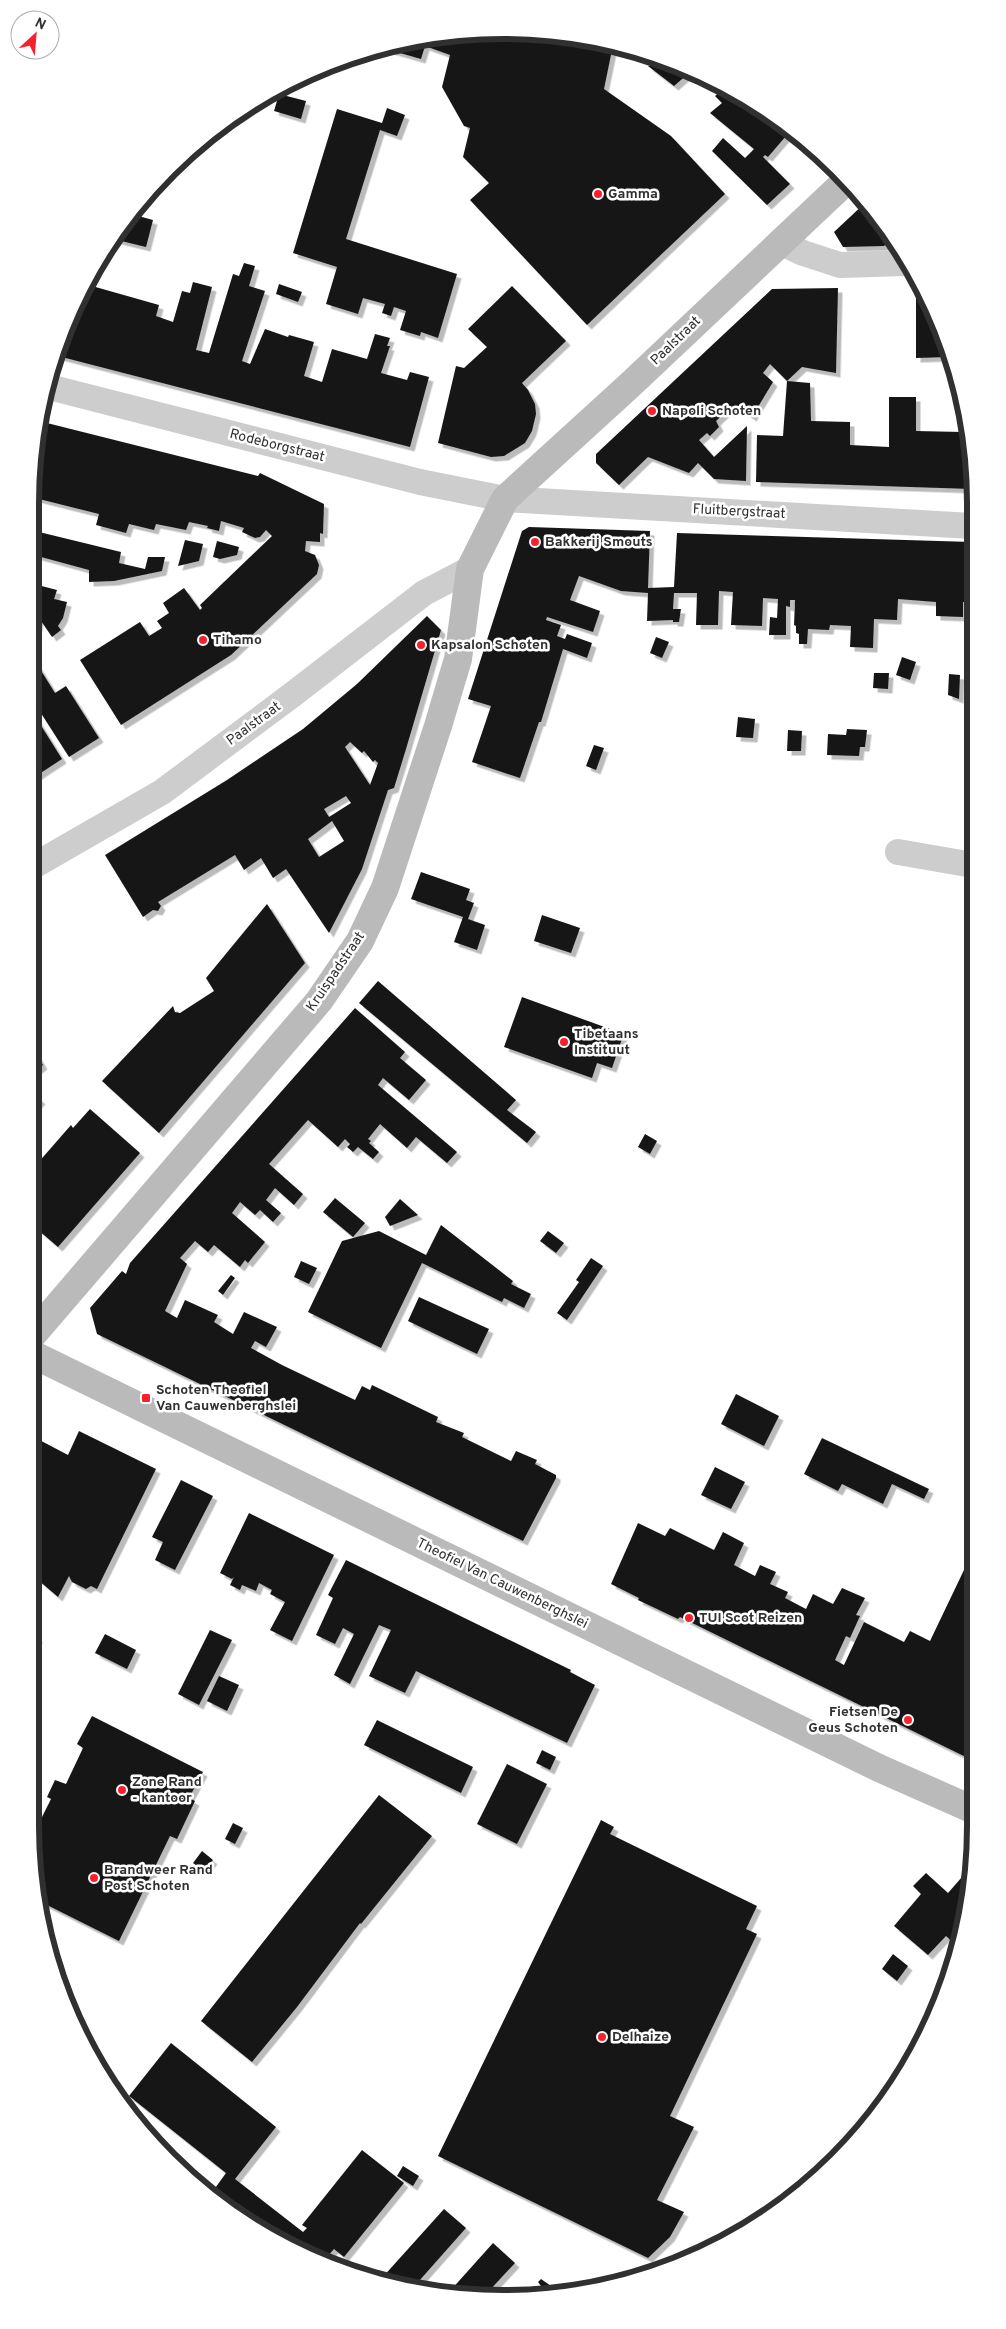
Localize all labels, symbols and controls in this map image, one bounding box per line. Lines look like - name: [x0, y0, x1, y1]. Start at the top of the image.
- north arrow: [10, 10, 60, 60]
- text: N: [32, 15, 48, 35]
- place label: Gamma: [608, 186, 658, 203]
- marker: Gamma: [592, 188, 604, 200]
- street label: Paalstraat: [647, 313, 705, 369]
- place label: Napoli Schoten: [662, 403, 761, 420]
- marker: Napoli Schoten: [646, 405, 658, 417]
- street label: Rodeborgstraat: [228, 426, 326, 466]
- street label: Fluitbergstraat: [692, 501, 786, 523]
- place label: Bakkerij Smouts: [545, 534, 653, 551]
- marker: Bakkerij Smouts: [529, 536, 541, 548]
- place label: Tihamo: [213, 632, 262, 649]
- marker: Tihamo: [197, 634, 209, 646]
- place label: Kapsalon Schoten: [431, 637, 548, 654]
- marker: Kapsalon Schoten: [415, 639, 427, 651]
- street label: Paalstraat: [223, 699, 285, 749]
- street label: Kruispadstraat: [303, 929, 369, 1015]
- place label: Tibetaans Instituut: [574, 1026, 639, 1059]
- marker: Tibetaans Instituut: [558, 1036, 570, 1048]
- place label: Schoten Theofiel Van Cauwenberghslei: [156, 1382, 296, 1415]
- marker: Schoten Theofiel Van Cauwenberghslei: [140, 1392, 152, 1404]
- street label: Theofiel Van Cauwenberghslei: [414, 1535, 590, 1633]
- place label: TUI Scot Reizen: [699, 1610, 802, 1627]
- marker: TUI Scot Reizen: [683, 1612, 695, 1624]
- place label: Fietsen De Geus Schoten: [808, 1704, 898, 1737]
- marker: Fietsen De Geus Schoten: [902, 1714, 914, 1726]
- place label: Zone Rand - kantoor: [132, 1774, 202, 1807]
- marker: Zone Rand - kantoor: [116, 1784, 128, 1796]
- place label: Brandweer Rand Post Schoten: [104, 1862, 213, 1895]
- marker: Brandweer Rand Post Schoten: [88, 1872, 100, 1884]
- place label: Delhaize: [612, 2029, 669, 2046]
- marker: Delhaize: [596, 2031, 608, 2043]

